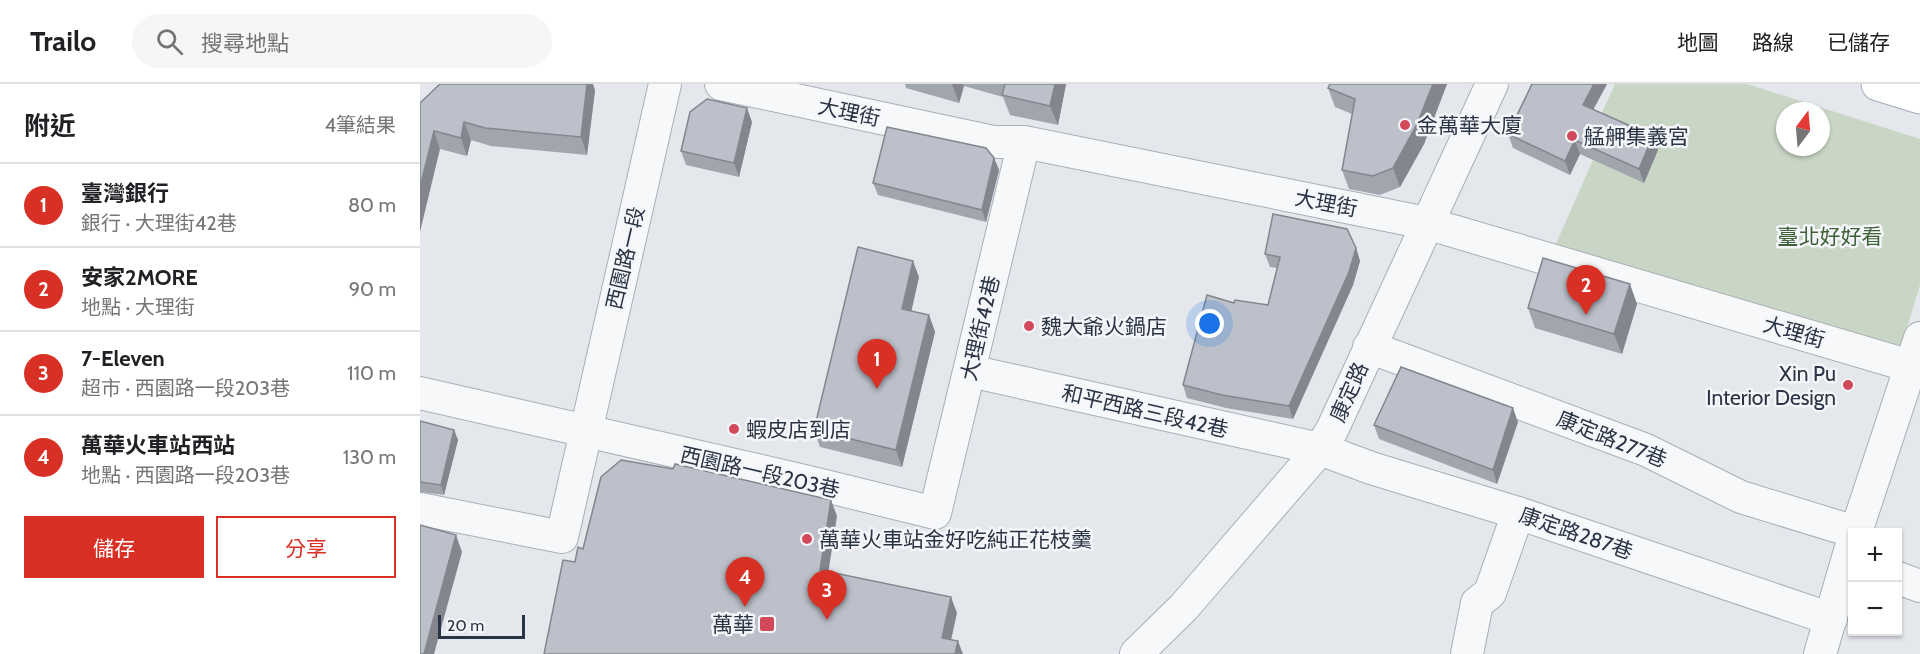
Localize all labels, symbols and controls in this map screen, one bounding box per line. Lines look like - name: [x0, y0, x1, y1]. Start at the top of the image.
- search box: [132, 14, 552, 68]
- text: Trailo: [30, 24, 96, 58]
- icon: search: [153, 25, 186, 58]
- text: 搜尋地點: [201, 30, 289, 57]
- text: 地圖: [1677, 30, 1719, 55]
- text: 路線: [1752, 30, 1794, 55]
- text: 已儲存: [1827, 30, 1890, 55]
- street label: 大理街: [816, 93, 882, 131]
- north arrow: [1776, 102, 1830, 156]
- text: 附近: [24, 110, 76, 142]
- text: 4筆結果: [324, 113, 396, 137]
- place label: 金萬華大廈: [1417, 113, 1522, 138]
- marker: 金萬華大廈: [1398, 118, 1412, 132]
- place label: 艋舺集義宮: [1584, 124, 1689, 149]
- marker: 艋舺集義宮: [1565, 129, 1579, 143]
- text: 臺灣銀行: [81, 180, 169, 207]
- street label: 大理街: [1293, 185, 1359, 221]
- text: 1: [40, 193, 47, 217]
- text: 80 m: [348, 193, 396, 217]
- street label: 西園路一段: [601, 204, 649, 312]
- text: 銀行 · 大理街42巷: [81, 211, 237, 235]
- park label: 臺北好好看: [1778, 224, 1883, 249]
- text: 安家2MORE: [81, 264, 198, 291]
- pin: 2: [1566, 266, 1606, 315]
- street label: 大理街42巷: [956, 273, 1004, 383]
- text: 2: [38, 277, 49, 301]
- text: 90 m: [349, 277, 396, 301]
- text: 地點 · 大理街: [81, 295, 195, 319]
- your location: [1195, 309, 1224, 338]
- street label: 大理街: [1760, 311, 1828, 353]
- place label: 魏大爺火鍋店: [1041, 314, 1167, 339]
- marker: 魏大爺火鍋店: [1022, 319, 1036, 333]
- pin: 1: [858, 340, 896, 389]
- text: 7-Eleven: [81, 345, 165, 372]
- street label: 康定路: [1325, 358, 1373, 426]
- text: 3: [38, 361, 49, 385]
- text: 110 m: [347, 361, 396, 385]
- place label: Xin Pu Interior Design: [1706, 361, 1836, 410]
- text: 超市 · 西園路一段203巷: [81, 376, 290, 400]
- marker: Xin Pu Interior Design: [1841, 378, 1855, 392]
- street label: 和平西路三段42巷: [1059, 380, 1231, 442]
- street label: 康定路277巷: [1553, 406, 1671, 472]
- place label: 蝦皮店到店: [746, 417, 851, 442]
- marker: 蝦皮店到店: [727, 422, 741, 436]
- text: 萬華火車站西站: [81, 432, 235, 459]
- street label: 西園路一段203巷: [678, 441, 842, 503]
- text: 4: [37, 445, 50, 469]
- text: 130 m: [343, 445, 396, 469]
- text: 地點 · 西園路一段203巷: [81, 463, 290, 487]
- street label: 康定路287巷: [1516, 502, 1636, 564]
- button: 儲存: [24, 516, 204, 578]
- button: 分享: [216, 516, 396, 578]
- place label: 萬華火車站金好吃純正花枝羹: [819, 527, 1092, 552]
- map controls: [1848, 528, 1902, 636]
- button: +: [1848, 528, 1902, 582]
- marker: 萬華火車站金好吃純正花枝羹: [800, 532, 814, 546]
- pin: 4: [726, 558, 764, 607]
- pin: 3: [808, 570, 846, 620]
- button: −: [1848, 582, 1902, 636]
- scale bar: [438, 612, 525, 640]
- place label: 萬華: [712, 612, 754, 637]
- marker: 萬華: [758, 615, 776, 633]
- text: 20 m: [447, 616, 484, 635]

